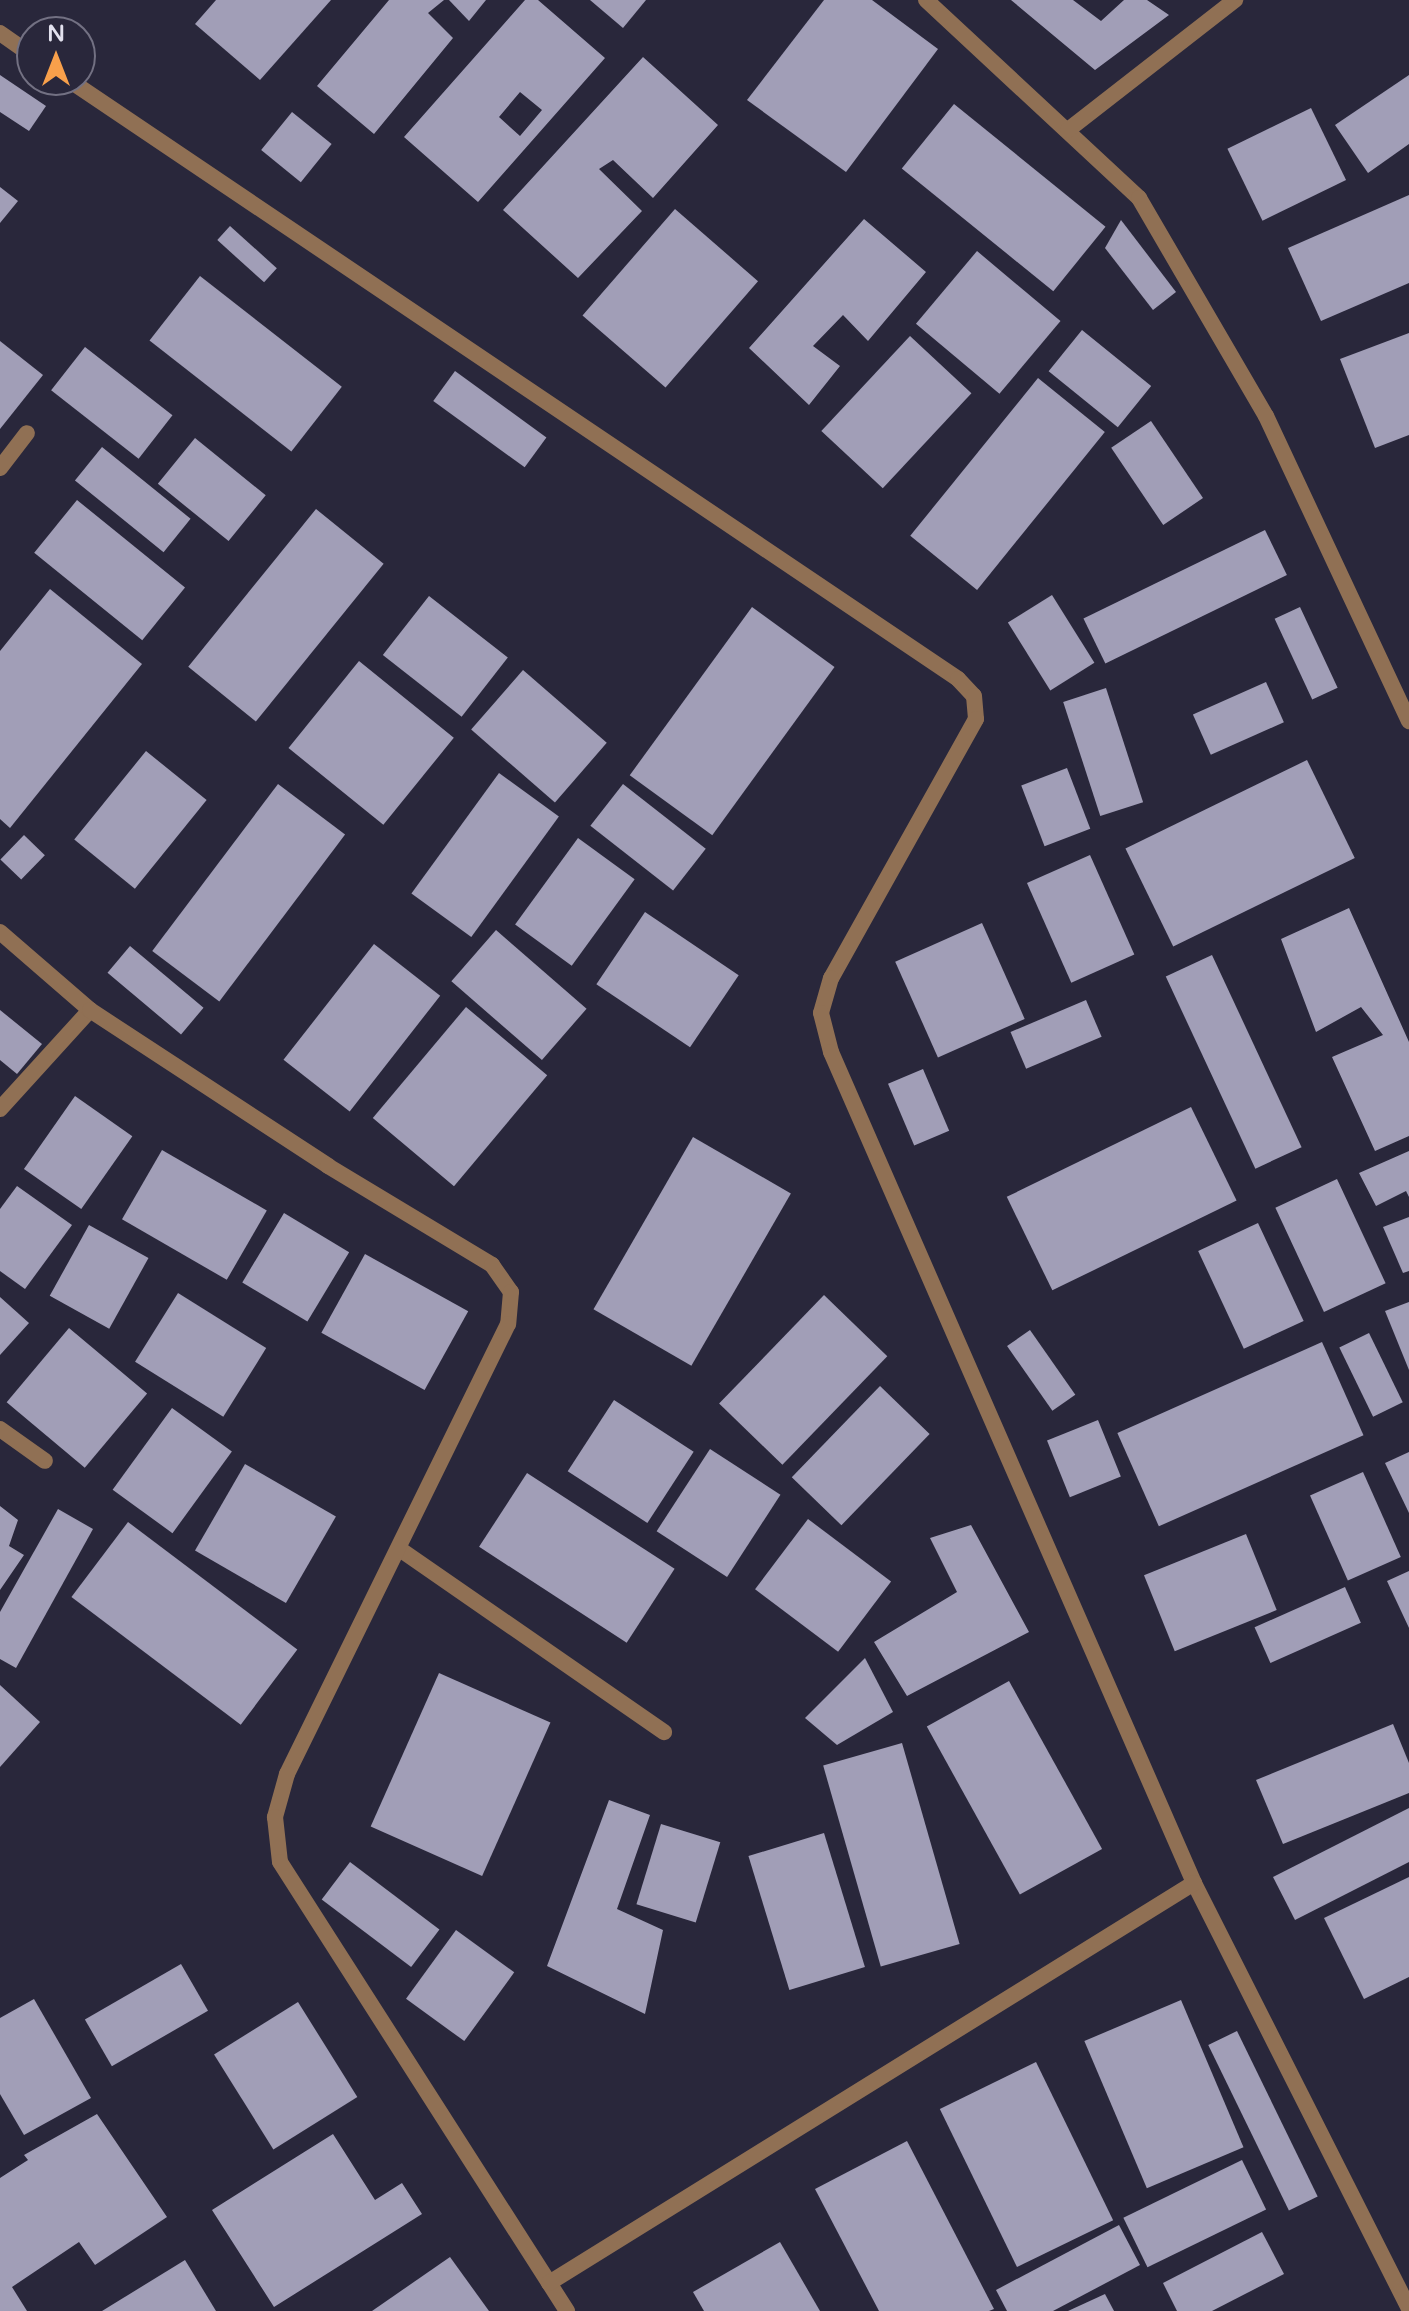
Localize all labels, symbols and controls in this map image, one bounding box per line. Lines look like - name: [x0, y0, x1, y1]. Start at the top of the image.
- north arrow: [16, 16, 96, 96]
- text: N: [47, 21, 65, 47]

